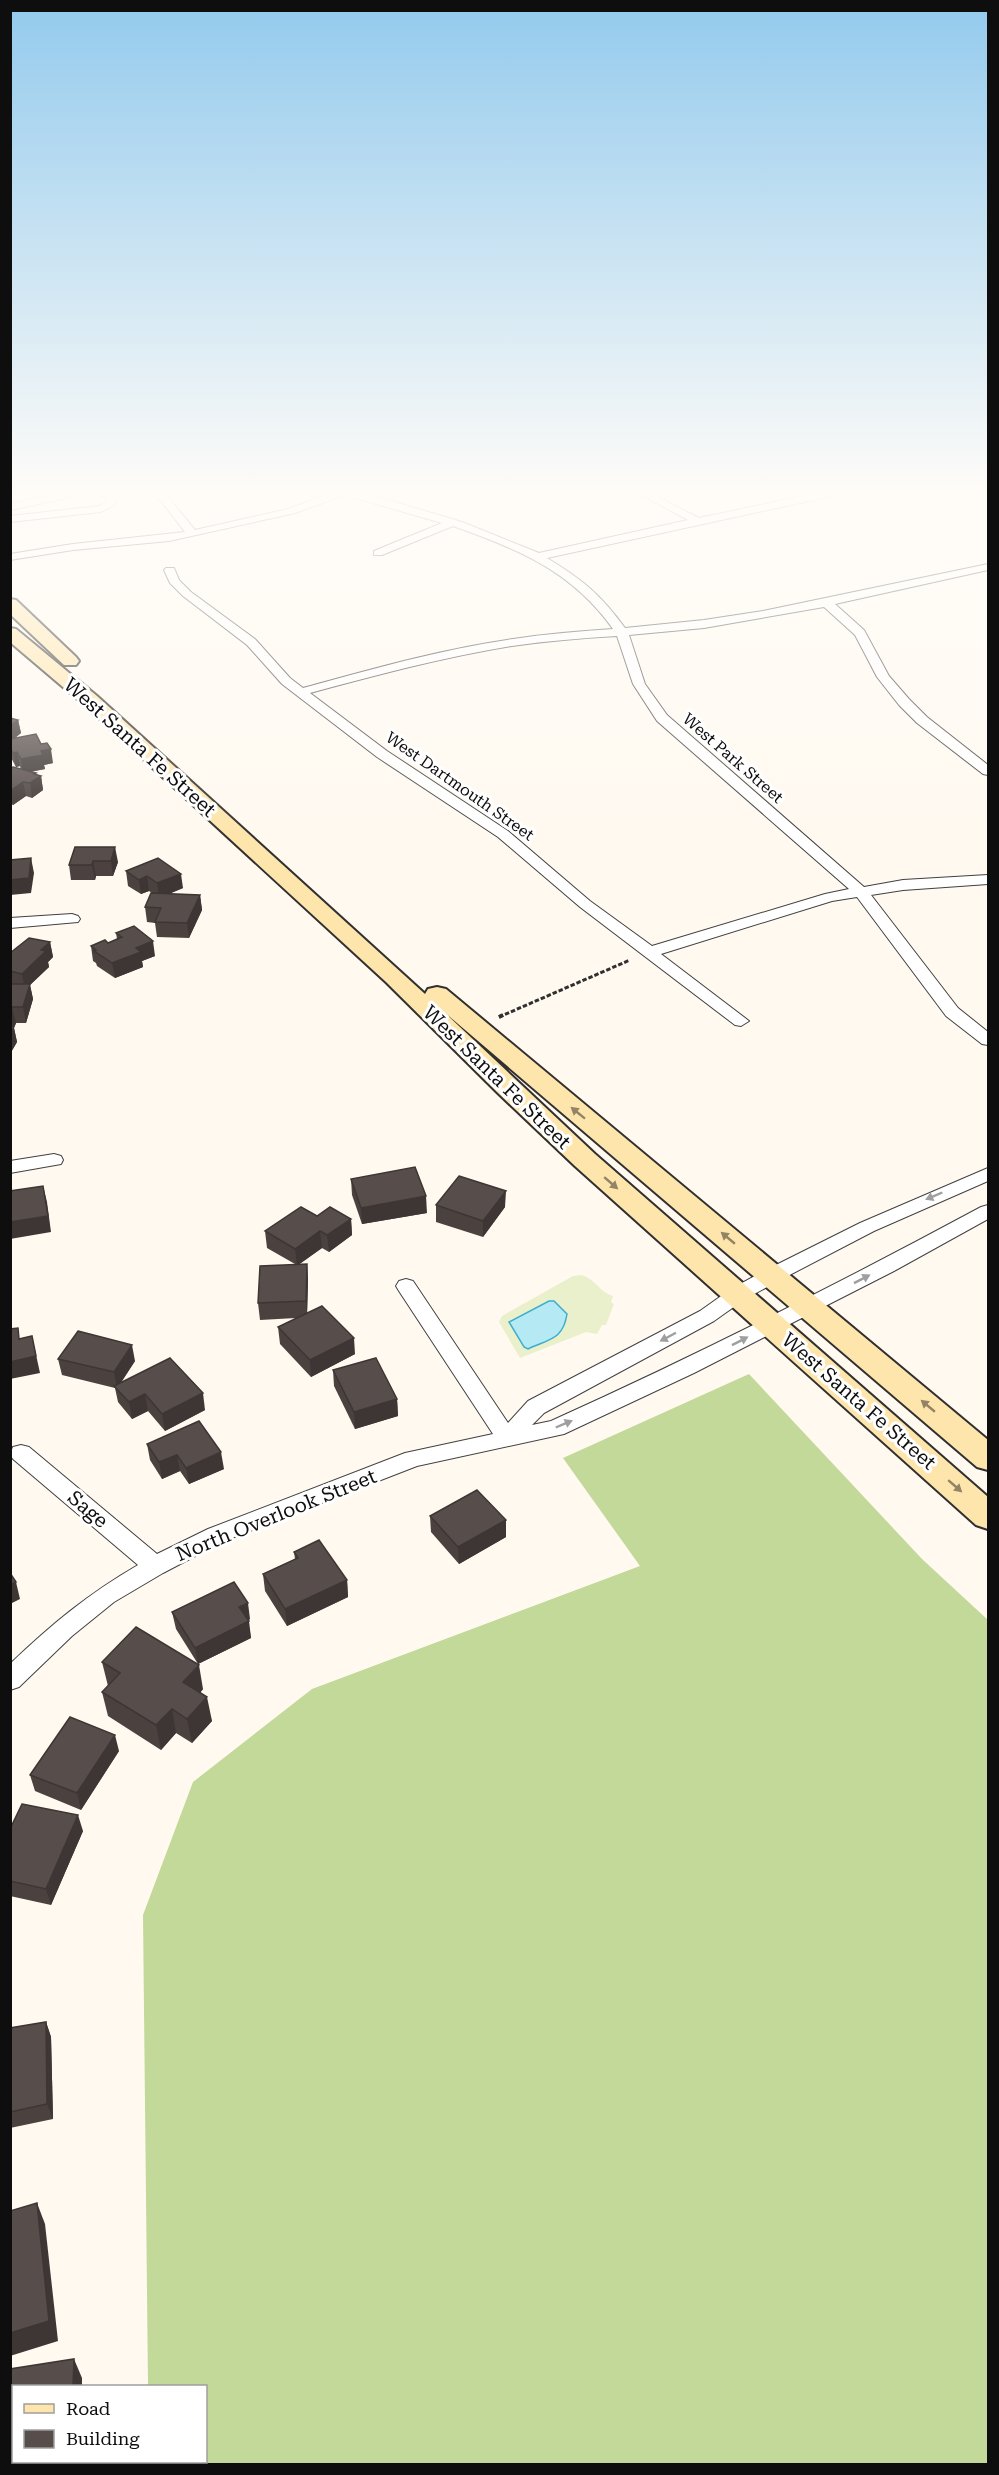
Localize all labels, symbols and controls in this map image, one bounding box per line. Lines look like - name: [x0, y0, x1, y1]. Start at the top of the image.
- street label: West Santa Fe Street: [59, 672, 221, 822]
- street label: West Park Street: [679, 709, 787, 807]
- street label: West Dartmouth Street: [382, 728, 538, 844]
- street label: West Santa Fe Street: [418, 1000, 576, 1154]
- one-way arrow: [570, 1106, 586, 1119]
- one-way arrow: [603, 1176, 618, 1189]
- one-way arrow: [925, 1191, 943, 1201]
- one-way arrow: [720, 1231, 736, 1244]
- one-way arrow: [853, 1274, 870, 1284]
- street label: West Santa Fe Street: [777, 1327, 941, 1475]
- one-way arrow: [659, 1332, 676, 1342]
- one-way arrow: [732, 1336, 749, 1346]
- one-way arrow: [921, 1400, 936, 1413]
- one-way arrow: [555, 1419, 573, 1429]
- street label: North Overlook Street: [172, 1464, 380, 1566]
- one-way arrow: [947, 1479, 962, 1492]
- street label: Sage: [63, 1485, 113, 1533]
- legend: [12, 2385, 207, 2463]
- text: Road: [66, 2398, 111, 2419]
- text: Building: [66, 2428, 140, 2449]

